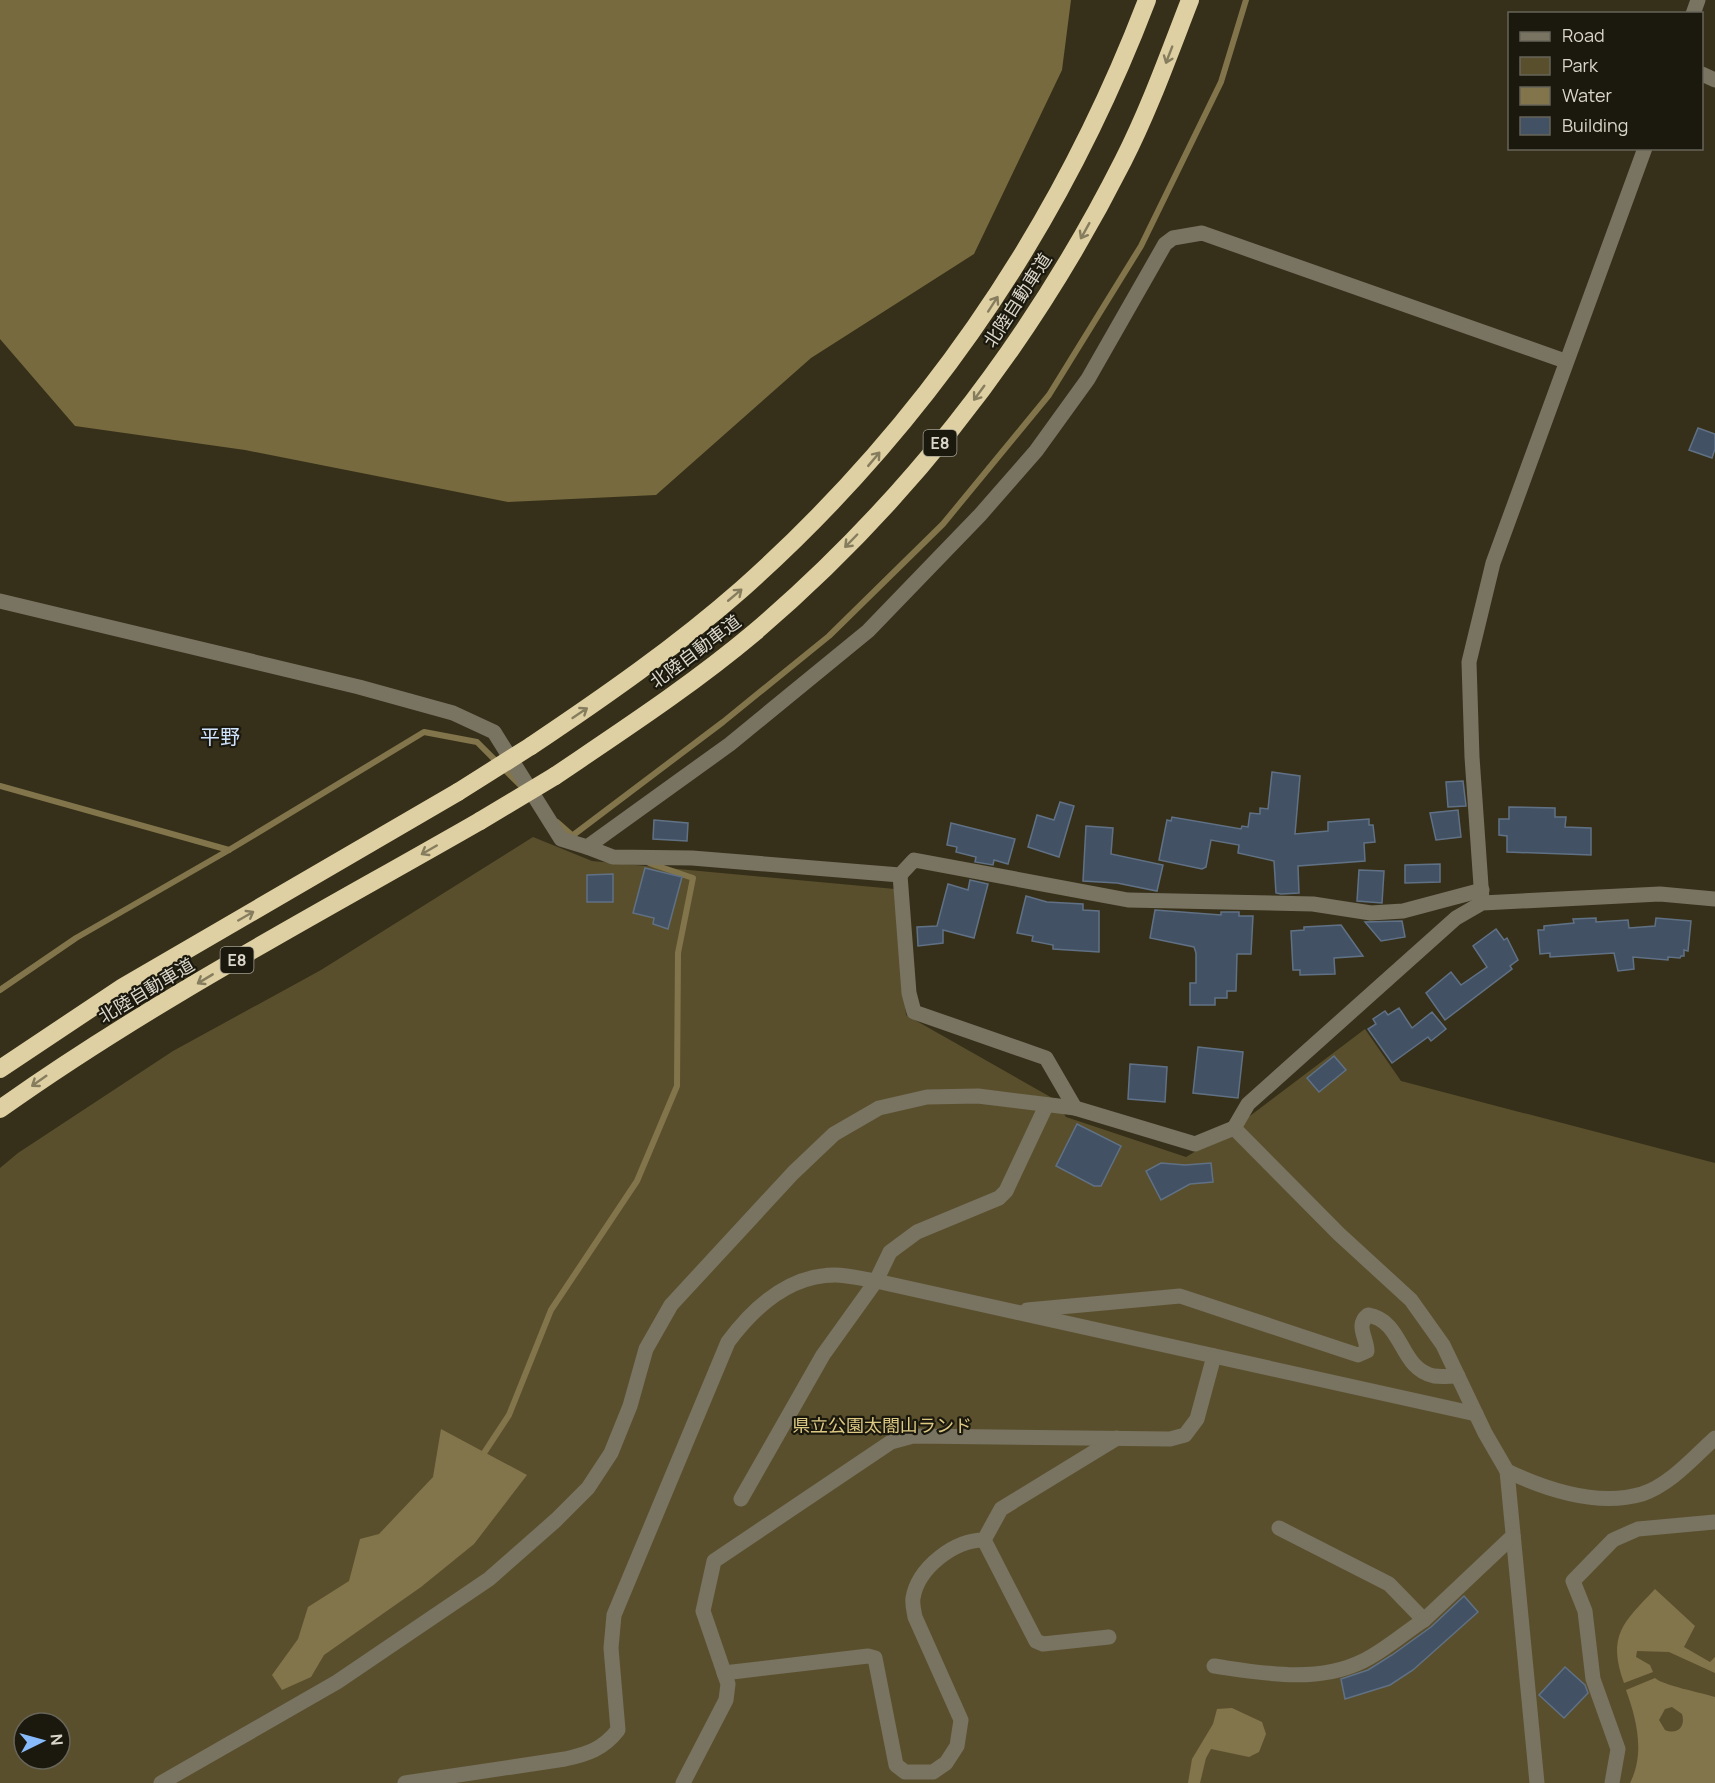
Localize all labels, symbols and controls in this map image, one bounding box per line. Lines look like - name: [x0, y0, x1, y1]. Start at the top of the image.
- legend: [1508, 12, 1703, 150]
- text: Road: [1562, 23, 1605, 47]
- one-way arrow: [1163, 45, 1174, 64]
- text: Park: [1562, 53, 1599, 77]
- text: Water: [1562, 83, 1612, 107]
- text: Building: [1562, 113, 1628, 137]
- one-way arrow: [1079, 221, 1090, 239]
- street label: 北陸自動車道: [978, 248, 1056, 352]
- one-way arrow: [987, 296, 999, 313]
- one-way arrow: [972, 385, 985, 401]
- road number: E8: [924, 430, 956, 456]
- one-way arrow: [867, 452, 881, 467]
- one-way arrow: [844, 533, 859, 548]
- one-way arrow: [727, 588, 742, 602]
- street label: 北陸自動車道: [645, 609, 745, 693]
- one-way arrow: [571, 707, 587, 719]
- district label: 平野: [200, 723, 240, 750]
- one-way arrow: [421, 844, 438, 856]
- one-way arrow: [236, 910, 254, 921]
- road number: E8: [220, 947, 254, 973]
- street label: 北陸自動車道: [94, 952, 198, 1028]
- one-way arrow: [197, 973, 214, 985]
- one-way arrow: [32, 1075, 48, 1087]
- park label: 県立公園太閤山ランド: [792, 1413, 972, 1437]
- north arrow: [12, 1711, 72, 1771]
- text: N: [45, 1733, 68, 1746]

